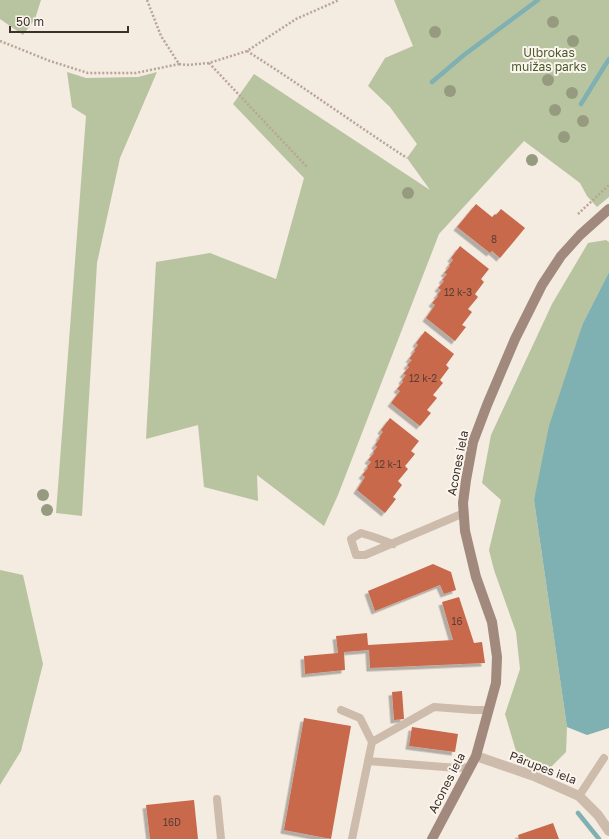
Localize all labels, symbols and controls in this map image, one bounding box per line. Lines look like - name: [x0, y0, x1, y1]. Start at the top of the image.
- scale bar: [10, 8, 128, 34]
- text: 50 m: [16, 14, 44, 29]
- park label: Ulbrokas muižas parks: [511, 45, 587, 74]
- house number: 8: [491, 233, 497, 245]
- house number: 12 k-3: [444, 286, 472, 298]
- house number: 12 k-2: [409, 372, 437, 384]
- street label: Acones iela: [444, 429, 471, 497]
- house number: 12 k-1: [374, 458, 402, 470]
- house number: 16: [452, 615, 462, 627]
- street label: Pārupes iela: [507, 748, 579, 787]
- street label: Acones iela: [425, 750, 468, 816]
- house number: 16D: [163, 816, 181, 828]

